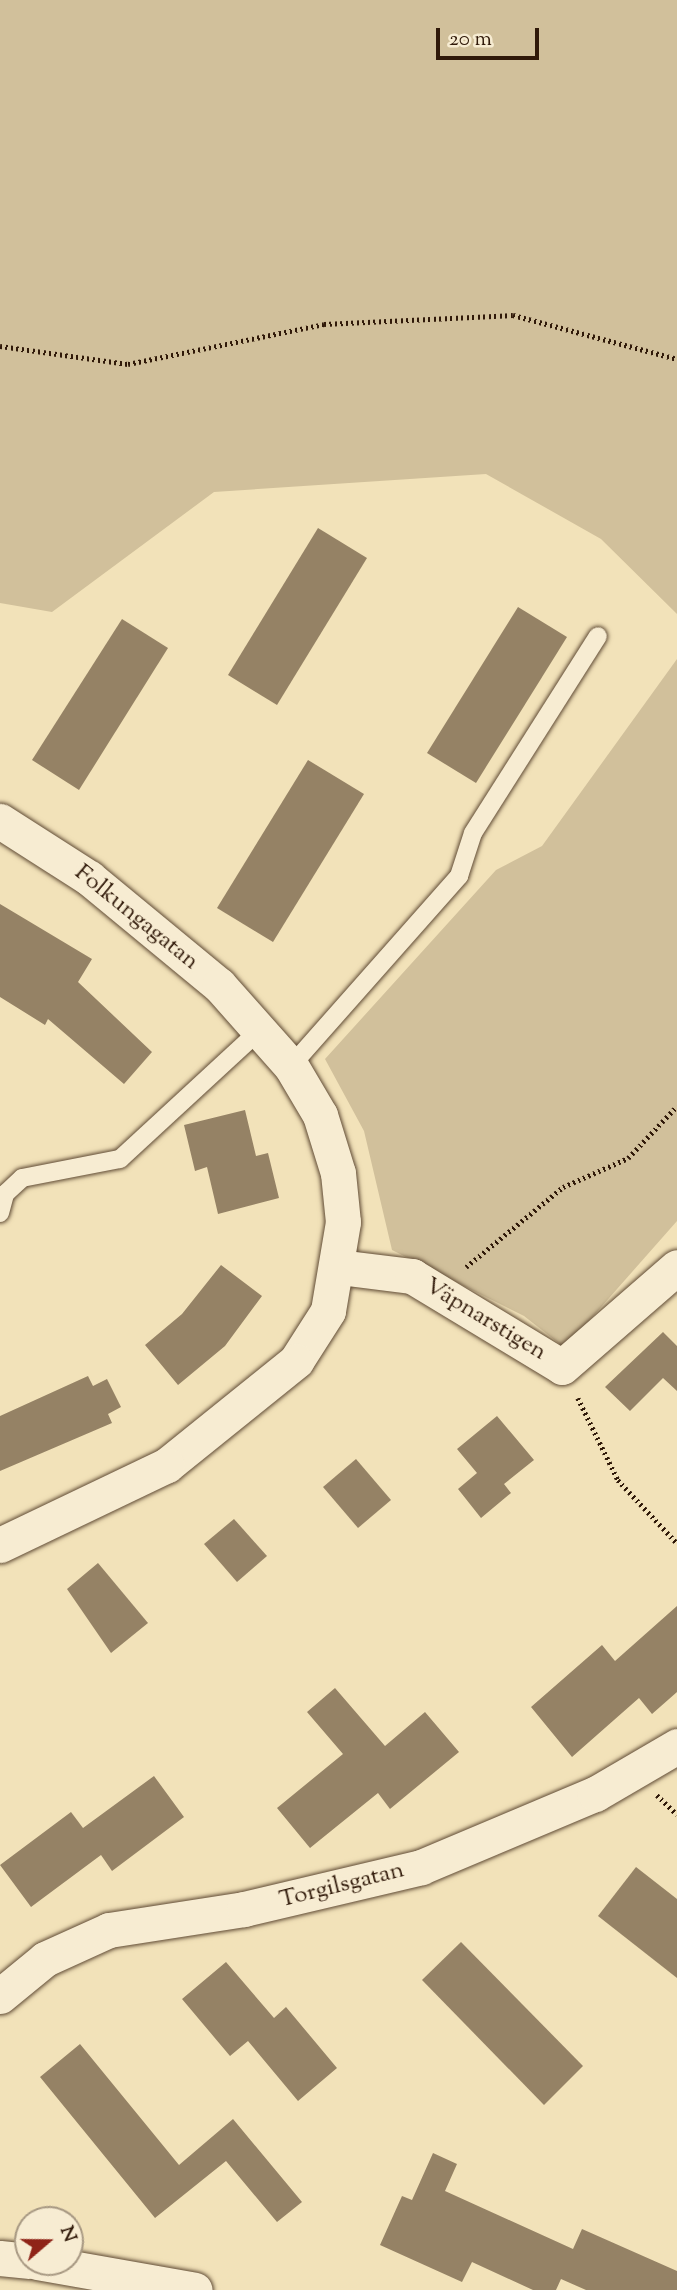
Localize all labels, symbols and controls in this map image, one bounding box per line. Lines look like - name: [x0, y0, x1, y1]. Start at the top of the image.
- scale bar: [439, 14, 542, 58]
- text: 20 m: [449, 25, 492, 55]
- street label: Folkungagatan: [68, 859, 204, 977]
- street label: Väpnarstigen: [419, 1272, 551, 1368]
- street label: Torgilsgatan: [277, 1857, 407, 1915]
- north arrow: [14, 2206, 84, 2276]
- text: N: [52, 2223, 83, 2246]

